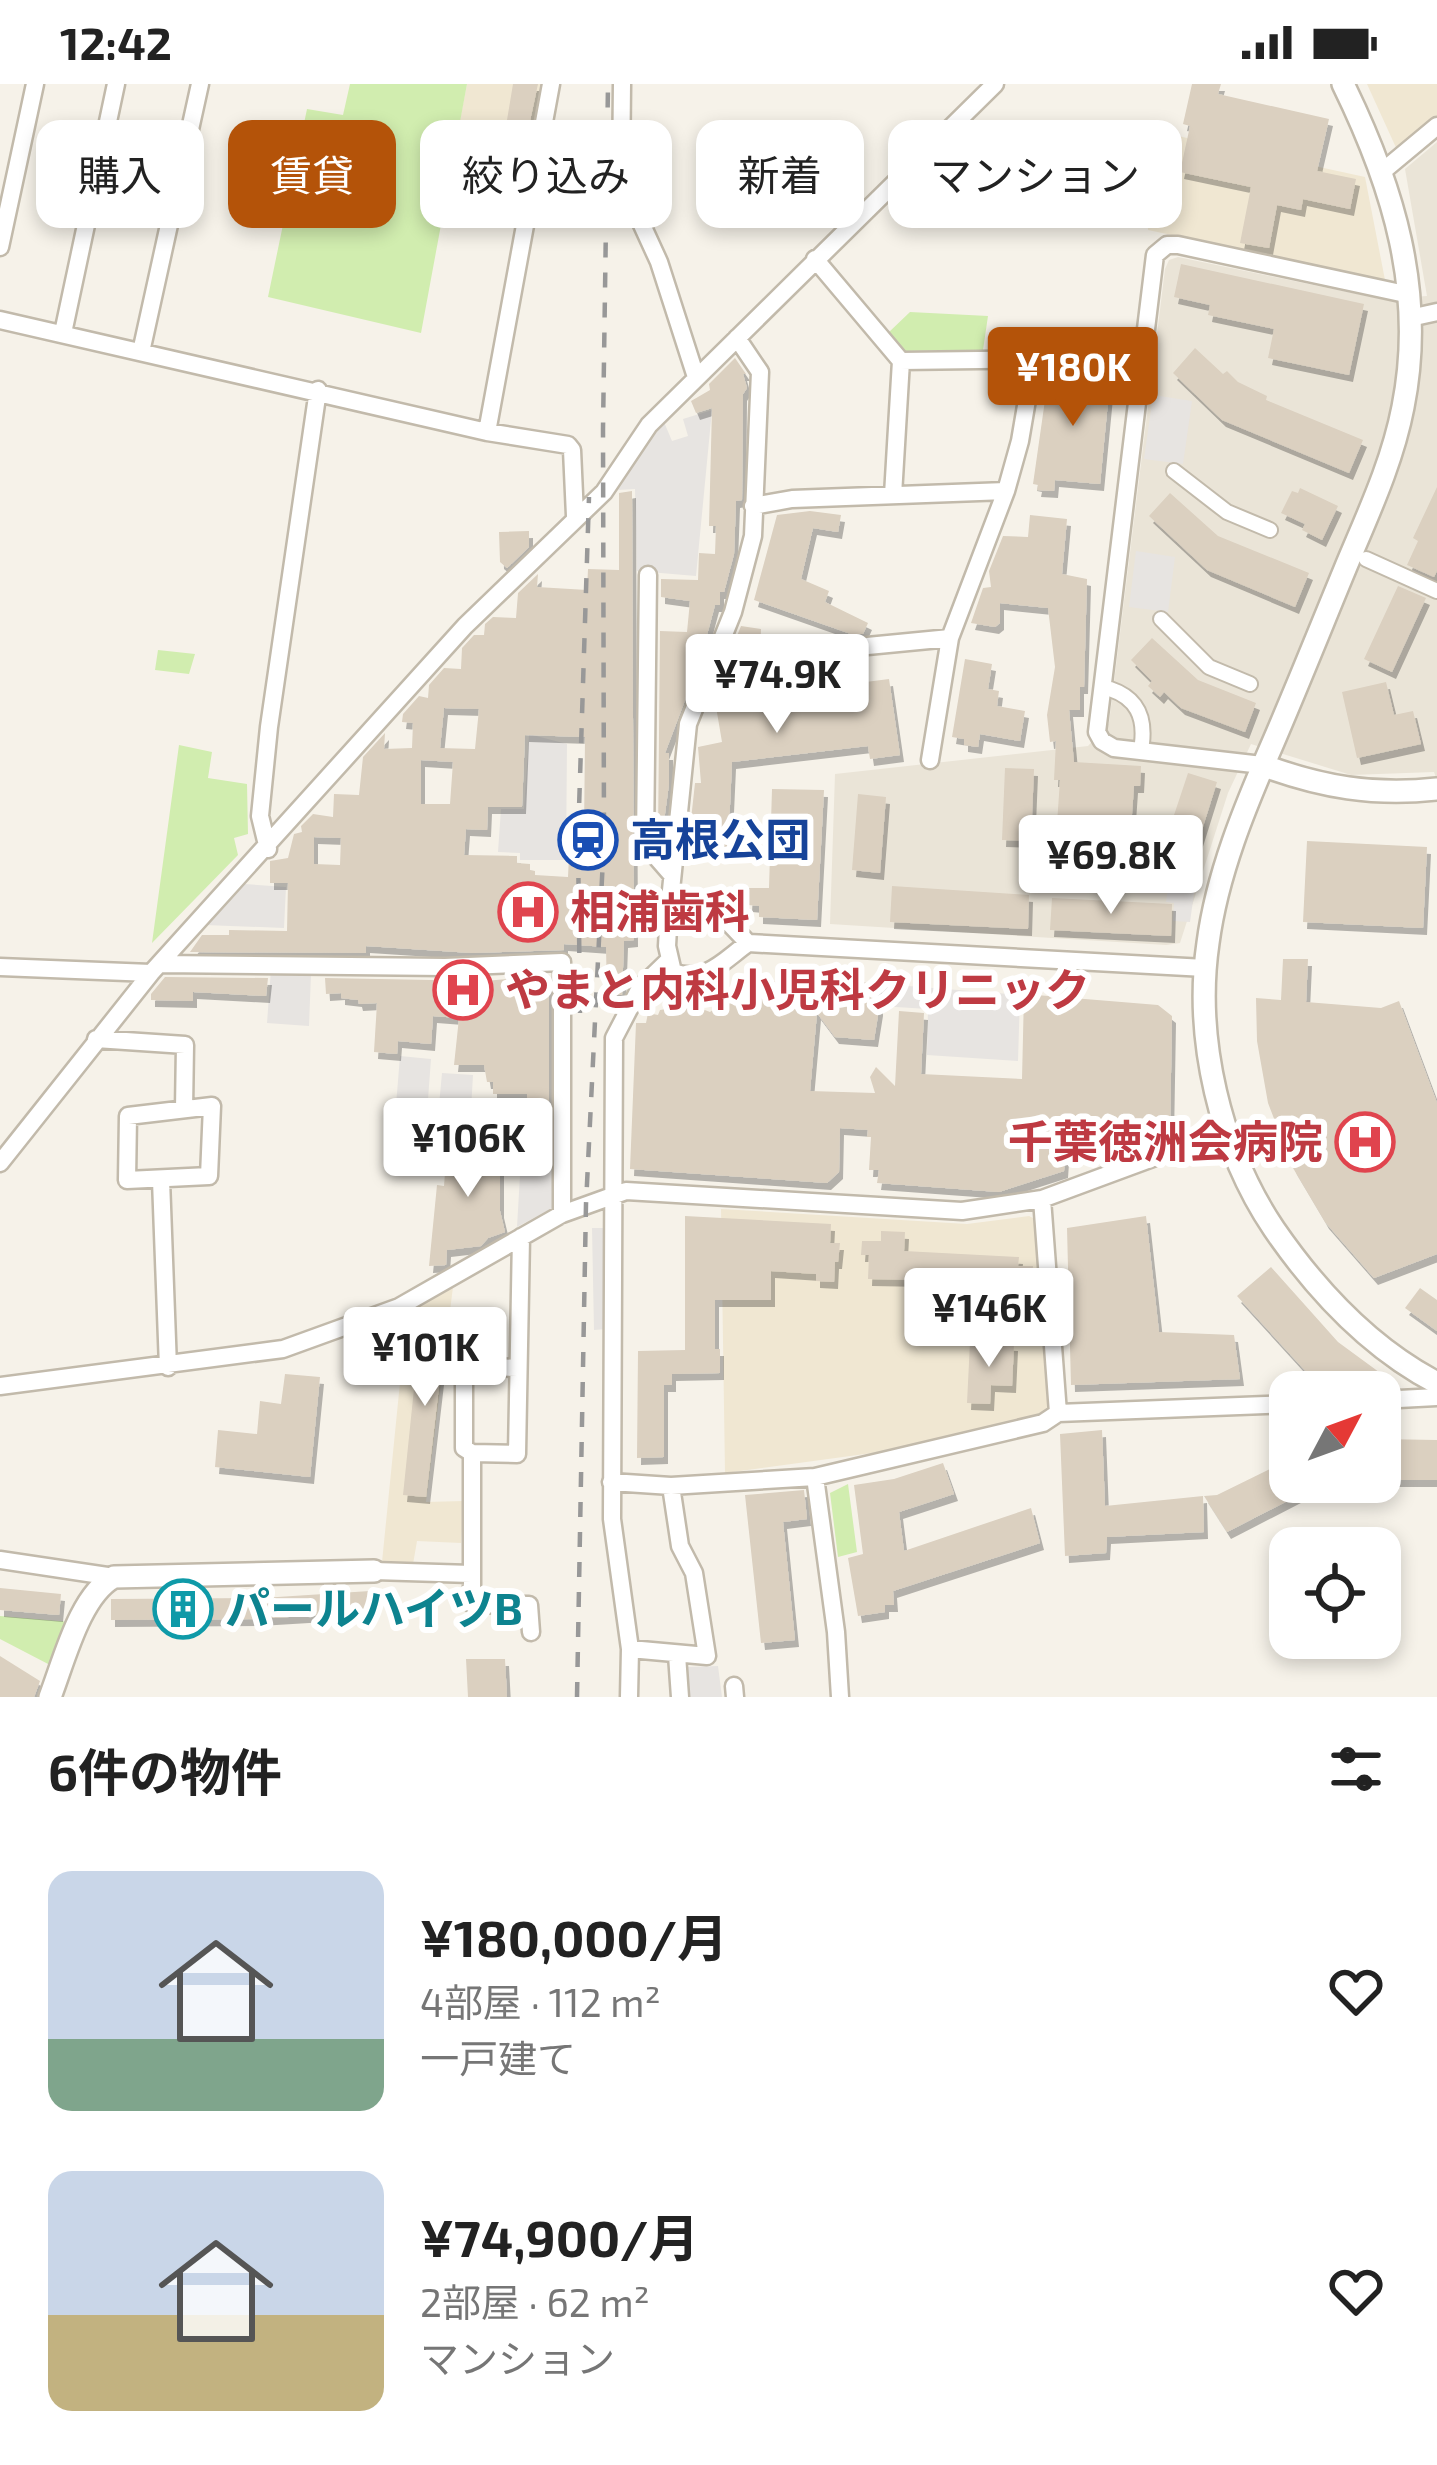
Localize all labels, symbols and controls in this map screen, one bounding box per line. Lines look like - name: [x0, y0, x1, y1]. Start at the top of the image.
- text: 12:42: [60, 15, 172, 69]
- chip: 購入: [36, 120, 204, 228]
- chip: 賃貸: [228, 120, 396, 228]
- chip: 絞り込み: [420, 120, 672, 228]
- chip: 新着: [696, 120, 864, 228]
- chip: マンション: [888, 120, 1182, 228]
- pin: ¥180K: [989, 327, 1157, 429]
- text: ¥180K: [1015, 342, 1131, 389]
- pin: ¥74.9K: [679, 634, 875, 736]
- text: ¥74.9K: [713, 649, 841, 696]
- station icon: 高根公団: [557, 809, 619, 871]
- place label: 高根公団: [630, 811, 810, 865]
- pin: ¥69.8K: [1013, 815, 1209, 917]
- text: ¥69.8K: [1046, 830, 1176, 877]
- hospital icon: 相浦歯科: [497, 881, 559, 943]
- place label: 相浦歯科: [570, 883, 750, 937]
- hospital icon: やまと内科小児科クリニック: [432, 959, 494, 1021]
- place label: やまと内科小児科クリニック: [505, 961, 1090, 1015]
- pin: ¥106K: [384, 1098, 552, 1200]
- hospital icon: 千葉徳洲会病院: [1334, 1111, 1396, 1173]
- text: ¥106K: [410, 1113, 526, 1160]
- place label: 千葉徳洲会病院: [1008, 1113, 1323, 1167]
- pin: ¥146K: [905, 1268, 1073, 1370]
- text: ¥146K: [931, 1283, 1047, 1330]
- pin: ¥101K: [341, 1307, 509, 1409]
- text: ¥101K: [371, 1322, 479, 1369]
- north arrow: [1269, 1371, 1401, 1503]
- map controls: [1269, 1371, 1401, 1659]
- button: locate: [1269, 1527, 1401, 1659]
- building icon: パールハイツB: [152, 1578, 214, 1640]
- place label: パールハイツB: [225, 1580, 523, 1634]
- icon: filters: [1323, 1736, 1389, 1802]
- text: 6件の物件: [48, 1740, 282, 1801]
- text: ¥180,000/月: [420, 1906, 728, 1967]
- icon: home: [144, 1919, 288, 2063]
- icon: heart: [1323, 1958, 1389, 2024]
- text: 4部屋 · 112 m²: [420, 1978, 661, 2025]
- text: 一戸建て: [420, 2034, 576, 2081]
- text: ¥74,900/月: [420, 2206, 699, 2267]
- icon: home: [144, 2219, 288, 2363]
- icon: heart: [1323, 2258, 1389, 2324]
- text: 2部屋 · 62 m²: [420, 2278, 650, 2325]
- text: マンション: [420, 2334, 615, 2381]

